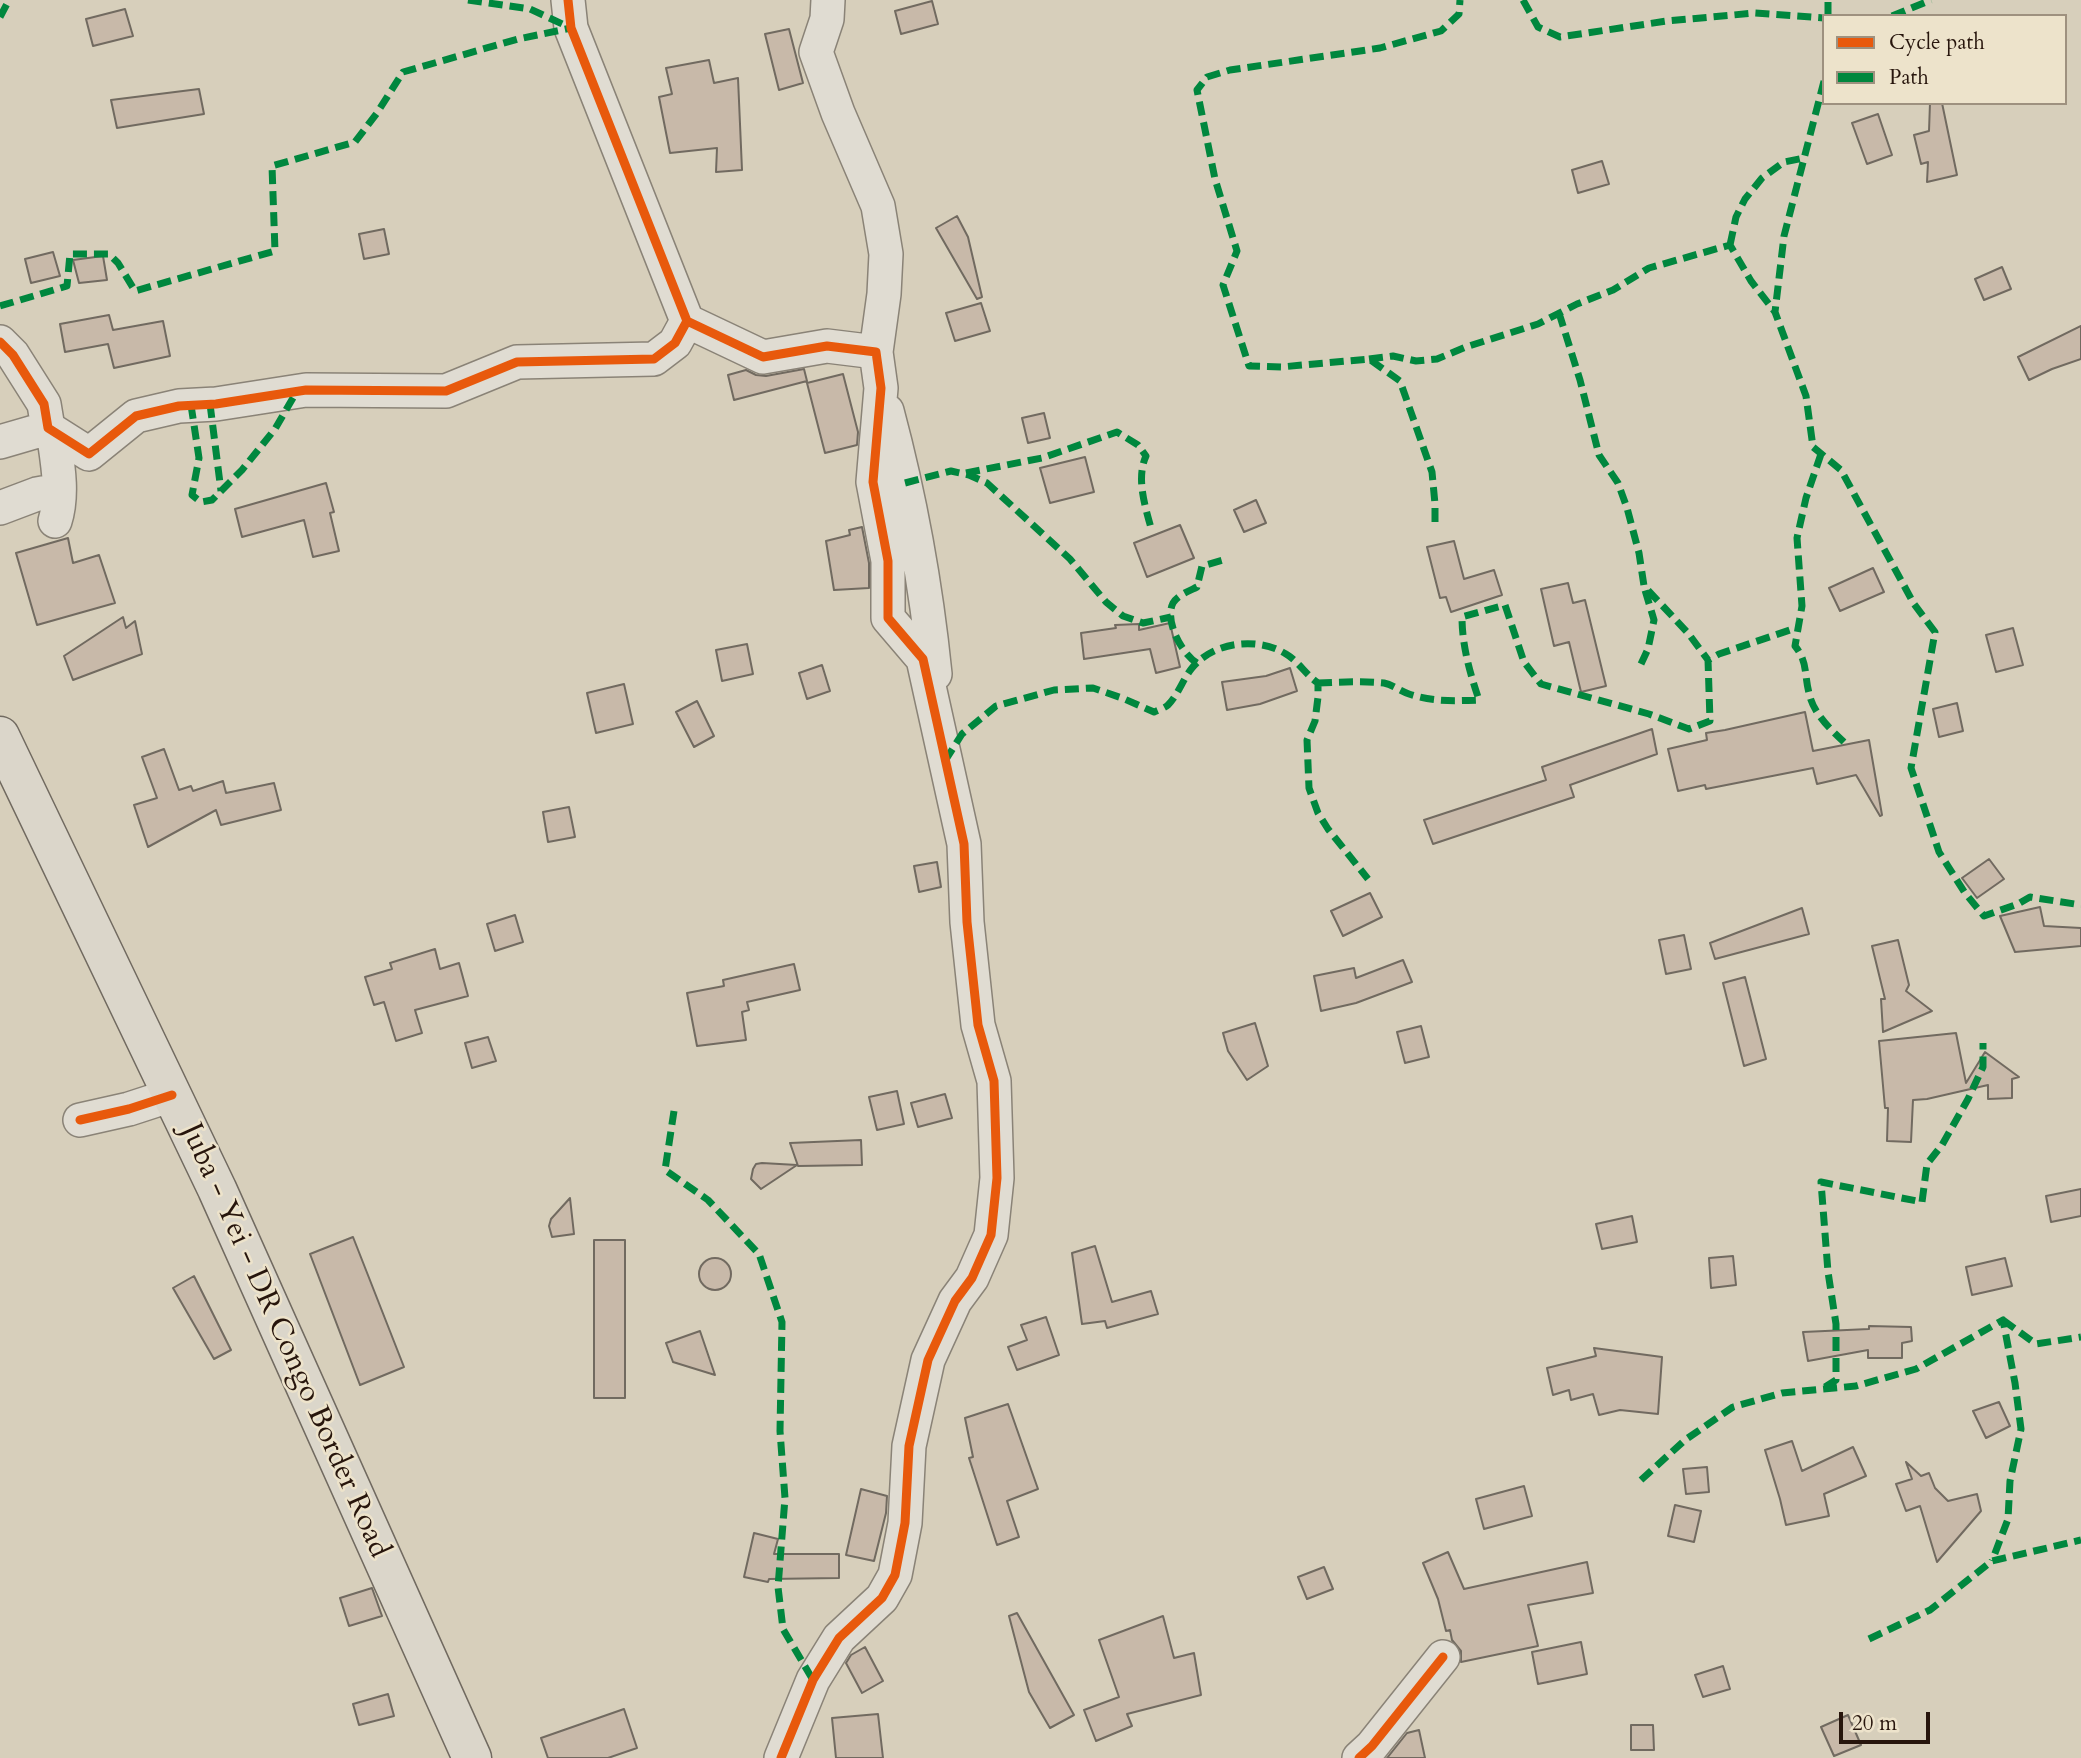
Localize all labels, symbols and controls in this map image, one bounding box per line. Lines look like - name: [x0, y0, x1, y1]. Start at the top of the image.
- legend: [1822, 14, 2067, 105]
- text: Cycle path: [1889, 28, 1985, 57]
- text: Path: [1889, 63, 1929, 92]
- street label: Juba - Yei - DR Congo Border Road: [172, 1118, 396, 1564]
- scale bar: [1843, 1698, 1934, 1742]
- text: 20 m: [1852, 1709, 1897, 1738]

